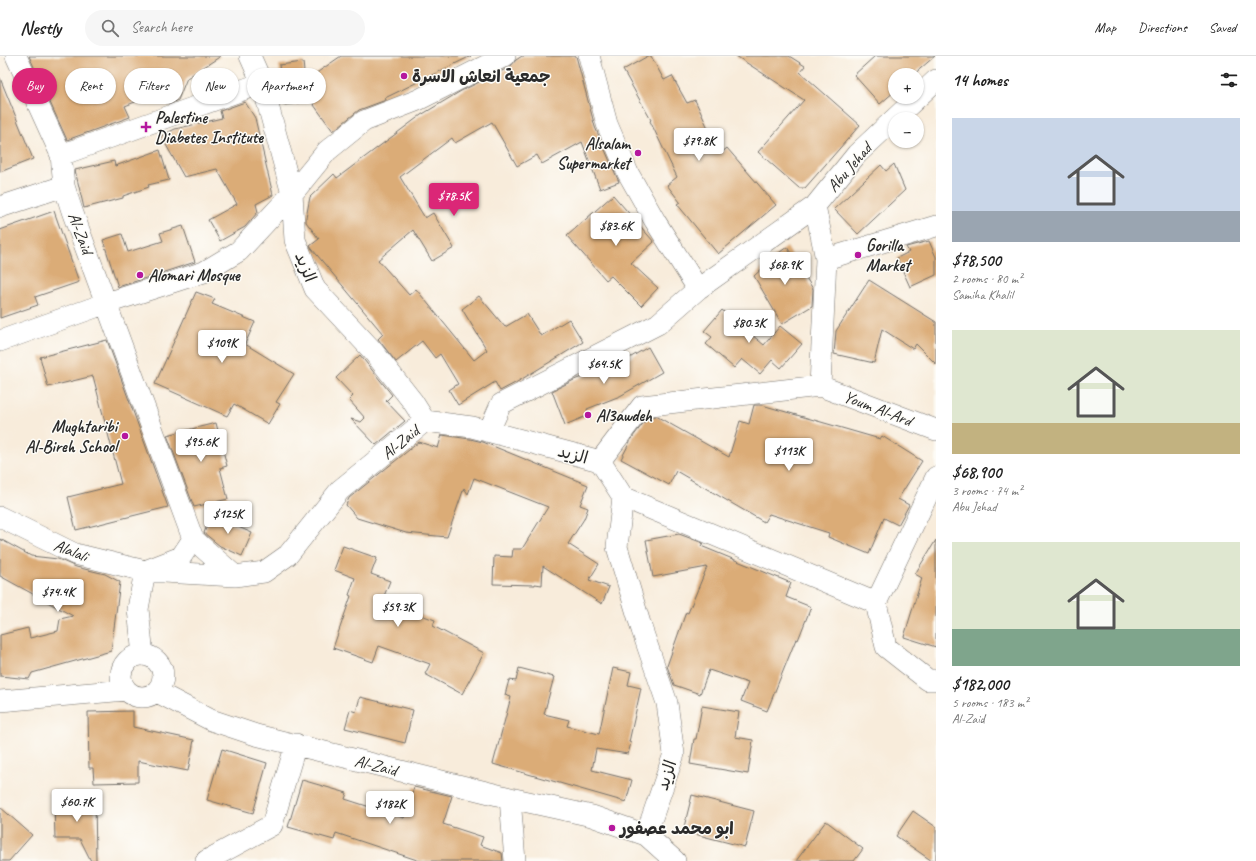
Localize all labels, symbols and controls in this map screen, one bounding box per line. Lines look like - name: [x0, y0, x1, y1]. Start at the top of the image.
- search box: [85, 10, 365, 46]
- text: Nestly: [20, 16, 61, 40]
- icon: search: [99, 17, 121, 39]
- text: Search here: [131, 18, 192, 37]
- text: Map: [1095, 19, 1116, 36]
- text: Directions: [1138, 19, 1187, 36]
- text: Saved: [1209, 19, 1236, 36]
- place label: جمعية انعاش الاسرة: [412, 66, 550, 87]
- chip: Buy: [12, 68, 57, 104]
- chip: Rent: [65, 68, 116, 104]
- chip: Filters: [124, 68, 183, 104]
- chip: New: [191, 68, 239, 104]
- chip: Apartment: [247, 68, 326, 104]
- map controls: [888, 68, 924, 148]
- button: +: [888, 68, 924, 104]
- icon: filters: [1218, 69, 1240, 91]
- text: 14 homes: [952, 70, 1008, 91]
- marker: جمعية انعاش الاسرة: [399, 71, 409, 81]
- place label: Palestine Diabetes Institute: [155, 107, 264, 148]
- button: −: [888, 112, 924, 148]
- marker: Palestine Diabetes Institute: [140, 121, 152, 133]
- pin: $79.8K: [666, 128, 732, 162]
- place label: Alsalam Supermarket: [557, 133, 632, 174]
- text: $79.8K: [683, 133, 715, 149]
- street label: Abu Jehad: [822, 137, 878, 196]
- icon: home: [1060, 144, 1132, 216]
- marker: Alsalam Supermarket: [633, 148, 643, 158]
- pin: $78.5K: [421, 183, 487, 217]
- text: $78.5K: [438, 188, 470, 204]
- street label: Al-Zaid: [63, 209, 99, 259]
- pin: $83.6K: [583, 213, 649, 247]
- text: $83.6K: [600, 218, 632, 234]
- place label: Gorilla Market: [866, 235, 912, 276]
- street label: الزيد: [290, 249, 321, 285]
- marker: Gorilla Market: [853, 250, 863, 260]
- text: $78,500: [952, 250, 1001, 271]
- pin: $68.9K: [752, 252, 818, 286]
- text: $68.9K: [769, 257, 801, 273]
- place label: Alomari Mosque: [148, 265, 241, 286]
- marker: Alomari Mosque: [135, 270, 145, 280]
- text: 2 rooms · 80 m²: [952, 271, 1022, 287]
- text: Samiha Khalil: [952, 287, 1013, 303]
- pin: $80.3K: [716, 310, 782, 344]
- text: $80.3K: [733, 315, 765, 331]
- pin: $109K: [194, 330, 250, 364]
- text: $109K: [207, 335, 237, 351]
- pin: $64.5K: [571, 351, 637, 385]
- text: $64.5K: [588, 356, 620, 372]
- icon: home: [1060, 356, 1132, 428]
- street label: Youm Al-Ard: [841, 386, 918, 432]
- place label: Al3awdeh: [596, 405, 653, 426]
- marker: Al3awdeh: [583, 410, 593, 420]
- place label: Mughtaribi Al-Bireh School: [25, 416, 120, 457]
- street label: Al-Zaid: [377, 419, 425, 464]
- pin: $95.6K: [168, 429, 234, 463]
- marker: Mughtaribi Al-Bireh School: [120, 431, 130, 441]
- text: $95.6K: [185, 434, 217, 450]
- pin: $113K: [761, 438, 817, 472]
- street label: الزيد: [555, 440, 590, 469]
- text: $113K: [774, 443, 804, 459]
- text: $68,900: [952, 462, 1001, 483]
- text: 3 rooms · 74 m²: [952, 483, 1022, 499]
- text: Abu Jehad: [952, 499, 997, 515]
- pin: $125K: [200, 501, 256, 535]
- text: $125K: [213, 506, 243, 522]
- street label: Alalali: [51, 534, 93, 567]
- icon: home: [1060, 568, 1132, 640]
- pin: $74.4K: [25, 579, 91, 613]
- text: $74.4K: [42, 584, 74, 600]
- pin: $59.3K: [365, 594, 431, 628]
- text: $59.3K: [382, 599, 414, 615]
- text: $182,000: [952, 674, 1009, 695]
- text: 5 rooms · 183 m²: [952, 695, 1028, 711]
- text: Al-Zaid: [952, 711, 985, 727]
- street label: Al-Zaid: [353, 750, 401, 781]
- street label: الزيد: [652, 757, 681, 793]
- pin: $60.7K: [44, 789, 110, 823]
- pin: $182K: [362, 791, 418, 825]
- text: $60.7K: [61, 794, 93, 810]
- text: $182K: [375, 796, 405, 812]
- place label: ابو محمد عصفور: [618, 818, 734, 839]
- marker: ابو محمد عصفور: [607, 823, 617, 833]

